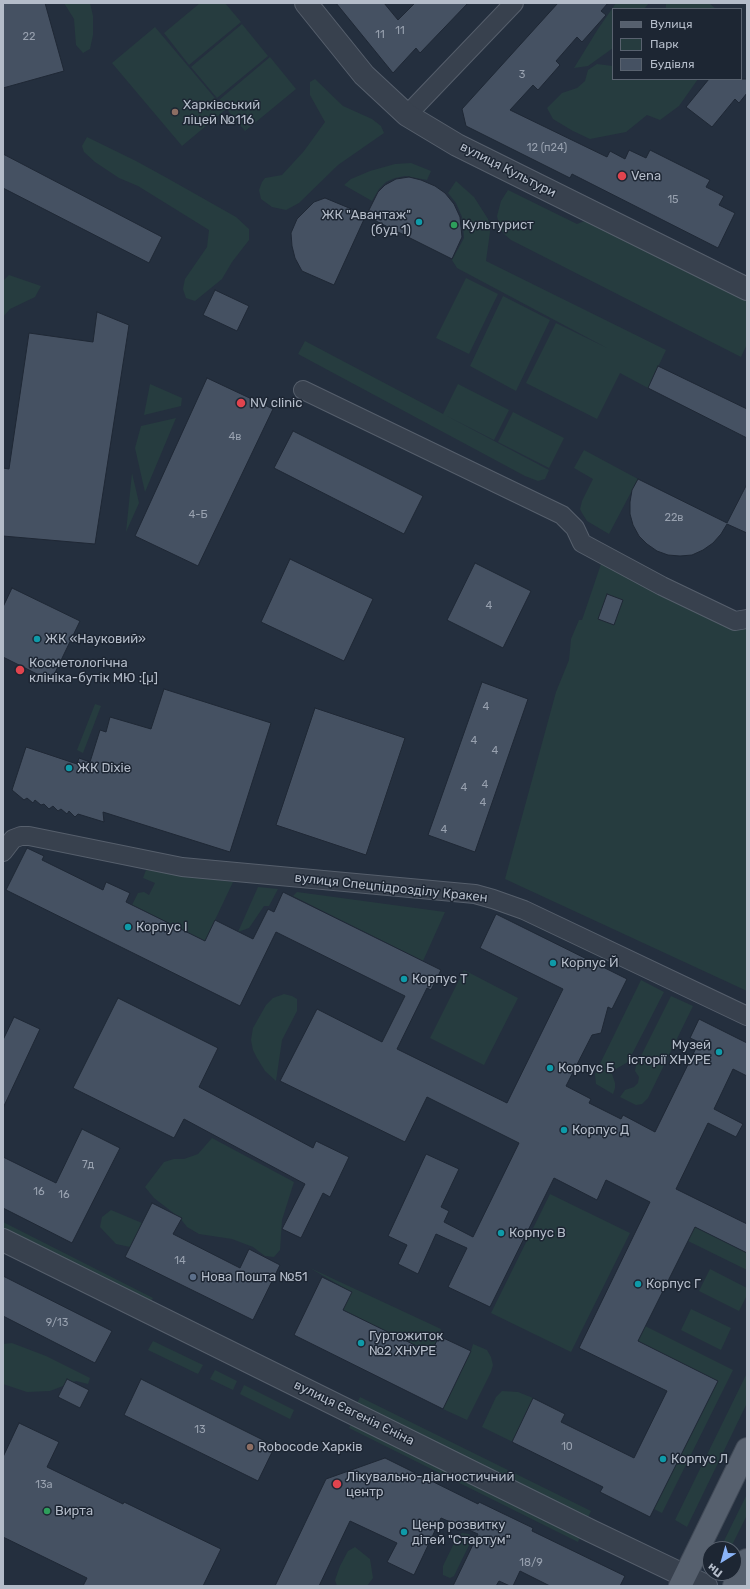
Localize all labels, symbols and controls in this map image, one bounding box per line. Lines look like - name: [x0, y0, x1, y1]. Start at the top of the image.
- legend: [612, 8, 742, 80]
- text: Вулиця: [650, 17, 692, 31]
- house number: 11: [395, 24, 405, 38]
- house number: 11: [375, 28, 385, 42]
- house number: 22: [23, 30, 35, 44]
- text: Парк: [650, 37, 679, 51]
- text: Будівля: [650, 57, 695, 71]
- house number: 3: [519, 68, 525, 82]
- place label: Харківський ліцей №116: [183, 97, 260, 128]
- marker: Харківський ліцей №116: [170, 107, 180, 117]
- street label: вулиця Культури: [457, 139, 559, 201]
- house number: 12 (п24): [527, 141, 567, 155]
- place label: Vena: [631, 168, 661, 184]
- marker: Vena: [616, 170, 628, 182]
- house number: 15: [667, 193, 679, 207]
- place label: ЖК "Авантаж" (буд 1): [322, 207, 411, 238]
- marker: ЖК "Авантаж" (буд 1): [414, 217, 424, 227]
- place label: Культурист: [462, 217, 534, 233]
- marker: Культурист: [449, 220, 459, 230]
- place label: NV clinic: [250, 395, 302, 411]
- marker: NV clinic: [235, 397, 247, 409]
- house number: 4в: [228, 430, 242, 444]
- house number: 4-Б: [188, 508, 208, 522]
- house number: 22в: [664, 511, 684, 525]
- house number: 4: [486, 599, 492, 613]
- place label: ЖК «Науковий»: [45, 631, 146, 647]
- marker: ЖК «Науковий»: [32, 634, 42, 644]
- place label: Косметологічна клініка-бутік МЮ :[μ]: [29, 655, 158, 686]
- marker: Косметологічна клініка-бутік МЮ :[μ]: [14, 664, 26, 676]
- house number: 4: [483, 700, 489, 714]
- house number: 4: [471, 734, 477, 748]
- house number: 4: [492, 744, 498, 758]
- place label: ЖК Dixie: [77, 760, 131, 776]
- marker: ЖК Dixie: [64, 763, 74, 773]
- house number: 4: [482, 778, 488, 792]
- house number: 4: [461, 781, 467, 795]
- house number: 4: [480, 796, 486, 810]
- house number: 4: [441, 823, 447, 837]
- street label: вулиця Спецпідрозділу Кракен: [294, 870, 488, 906]
- place label: Корпус І: [136, 919, 188, 935]
- marker: Корпус І: [123, 922, 133, 932]
- place label: Корпус Й: [561, 955, 619, 971]
- marker: Корпус Й: [548, 958, 558, 968]
- place label: Корпус T: [412, 971, 468, 987]
- marker: Корпус T: [399, 974, 409, 984]
- place label: Музей історії ХНУРЕ: [628, 1037, 711, 1068]
- marker: Музей історії ХНУРЕ: [714, 1047, 724, 1057]
- place label: Корпус Б: [558, 1060, 614, 1076]
- marker: Корпус Б: [545, 1063, 555, 1073]
- place label: Корпус Д: [572, 1122, 629, 1138]
- marker: Корпус Д: [559, 1125, 569, 1135]
- house number: 7д: [82, 1158, 94, 1172]
- house number: 16: [33, 1185, 45, 1199]
- house number: 16: [58, 1188, 70, 1202]
- place label: Корпус В: [509, 1225, 566, 1241]
- marker: Корпус В: [496, 1228, 506, 1238]
- house number: 14: [174, 1254, 186, 1268]
- place label: Нова Пошта №51: [201, 1269, 308, 1285]
- marker: Нова Пошта №51: [188, 1272, 198, 1282]
- place label: Корпус Г: [646, 1276, 701, 1292]
- marker: Корпус Г: [633, 1279, 643, 1289]
- house number: 9/13: [46, 1316, 68, 1330]
- place label: Гуртожиток №2 ХНУРЕ: [369, 1328, 443, 1359]
- marker: Гуртожиток №2 ХНУРЕ: [356, 1338, 366, 1348]
- street label: вулиця Євгенія Єніна: [291, 1377, 417, 1449]
- house number: 13: [194, 1423, 206, 1437]
- place label: Robocode Харків: [258, 1439, 362, 1455]
- house number: 10: [561, 1440, 573, 1454]
- marker: Robocode Харків: [245, 1442, 255, 1452]
- place label: Корпус Л: [671, 1451, 728, 1467]
- marker: Корпус Л: [658, 1454, 668, 1464]
- place label: Лікувально-діагностичний центр: [346, 1469, 514, 1500]
- house number: 13а: [35, 1478, 53, 1492]
- marker: Лікувально-діагностичний центр: [331, 1478, 343, 1490]
- place label: Вирта: [55, 1503, 93, 1519]
- marker: Вирта: [42, 1506, 52, 1516]
- place label: Ценр розвитку дітей "Стартум": [412, 1517, 510, 1548]
- marker: Ценр розвитку дітей "Стартум": [399, 1527, 409, 1537]
- north arrow: [702, 1541, 742, 1581]
- house number: 18/9: [519, 1556, 543, 1570]
- text: Пн: [705, 1560, 725, 1580]

